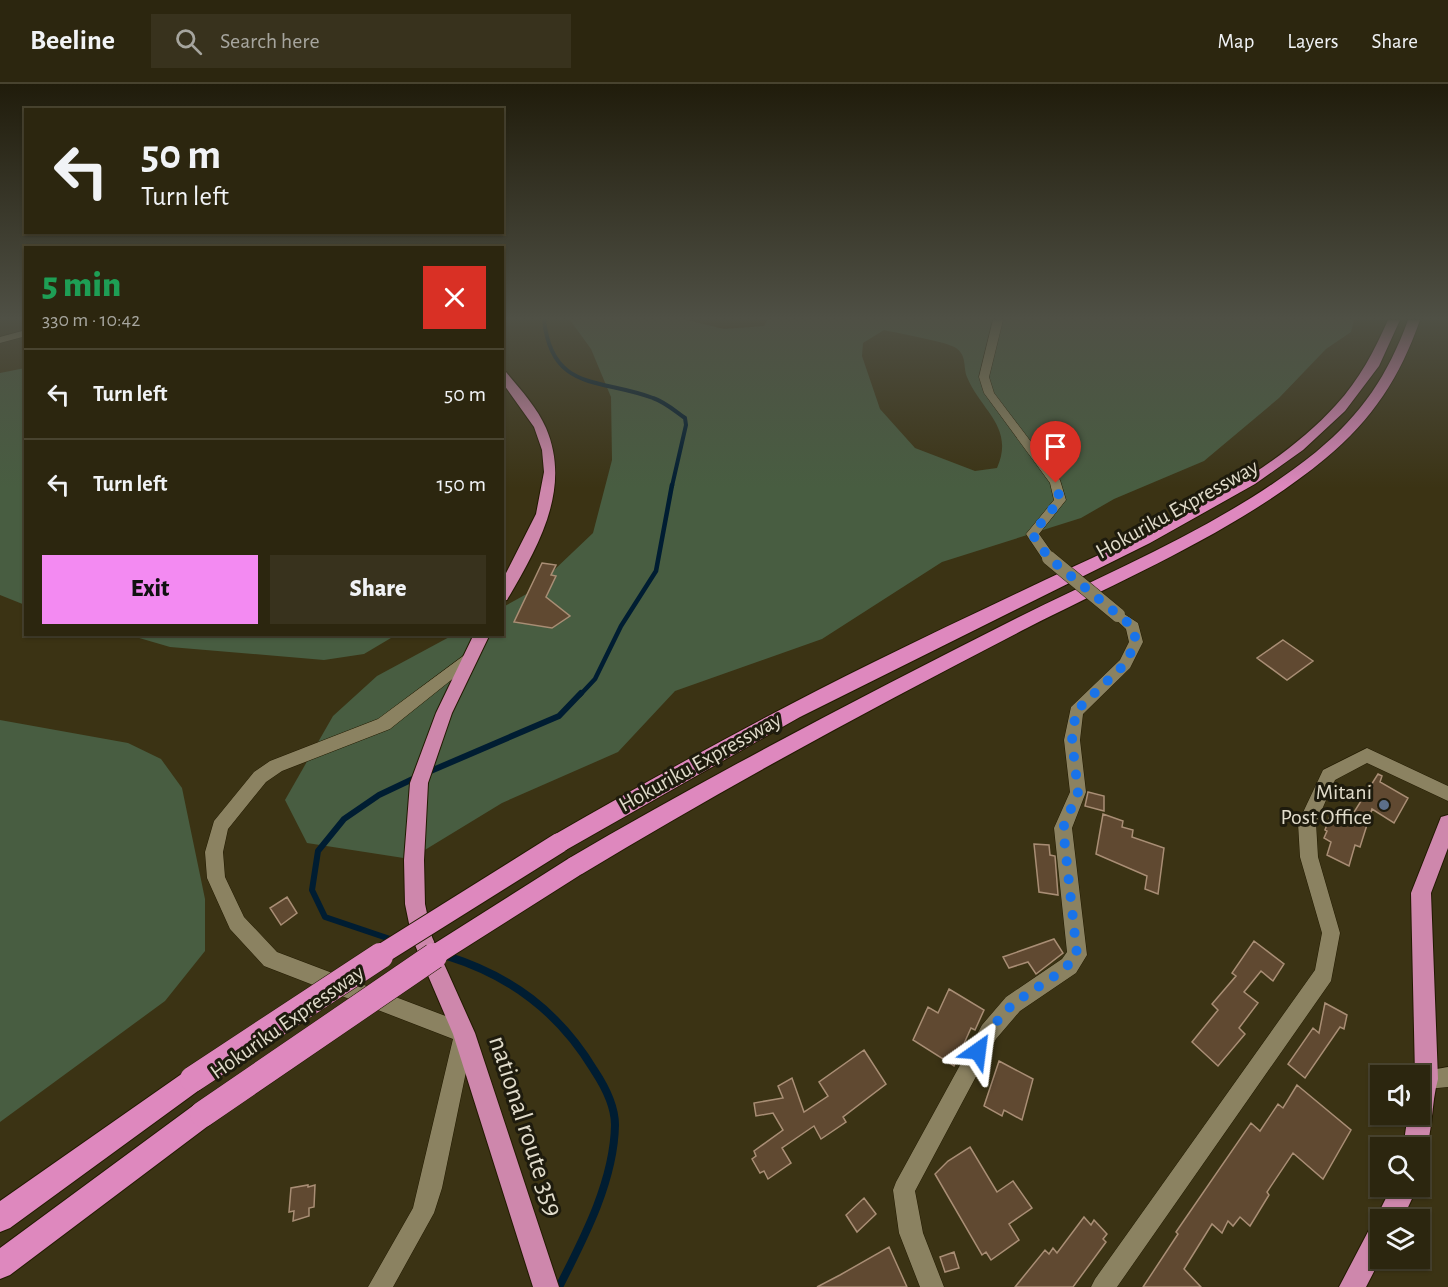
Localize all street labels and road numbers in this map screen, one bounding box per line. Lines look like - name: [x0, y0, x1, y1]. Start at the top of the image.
- street label: Hokuriku Expressway: [1092, 455, 1263, 563]
- street label: Hokuriku Expressway: [615, 708, 786, 816]
- street label: Hokuriku Expressway: [206, 960, 368, 1083]
- street label: national route 359: [484, 1032, 568, 1220]

